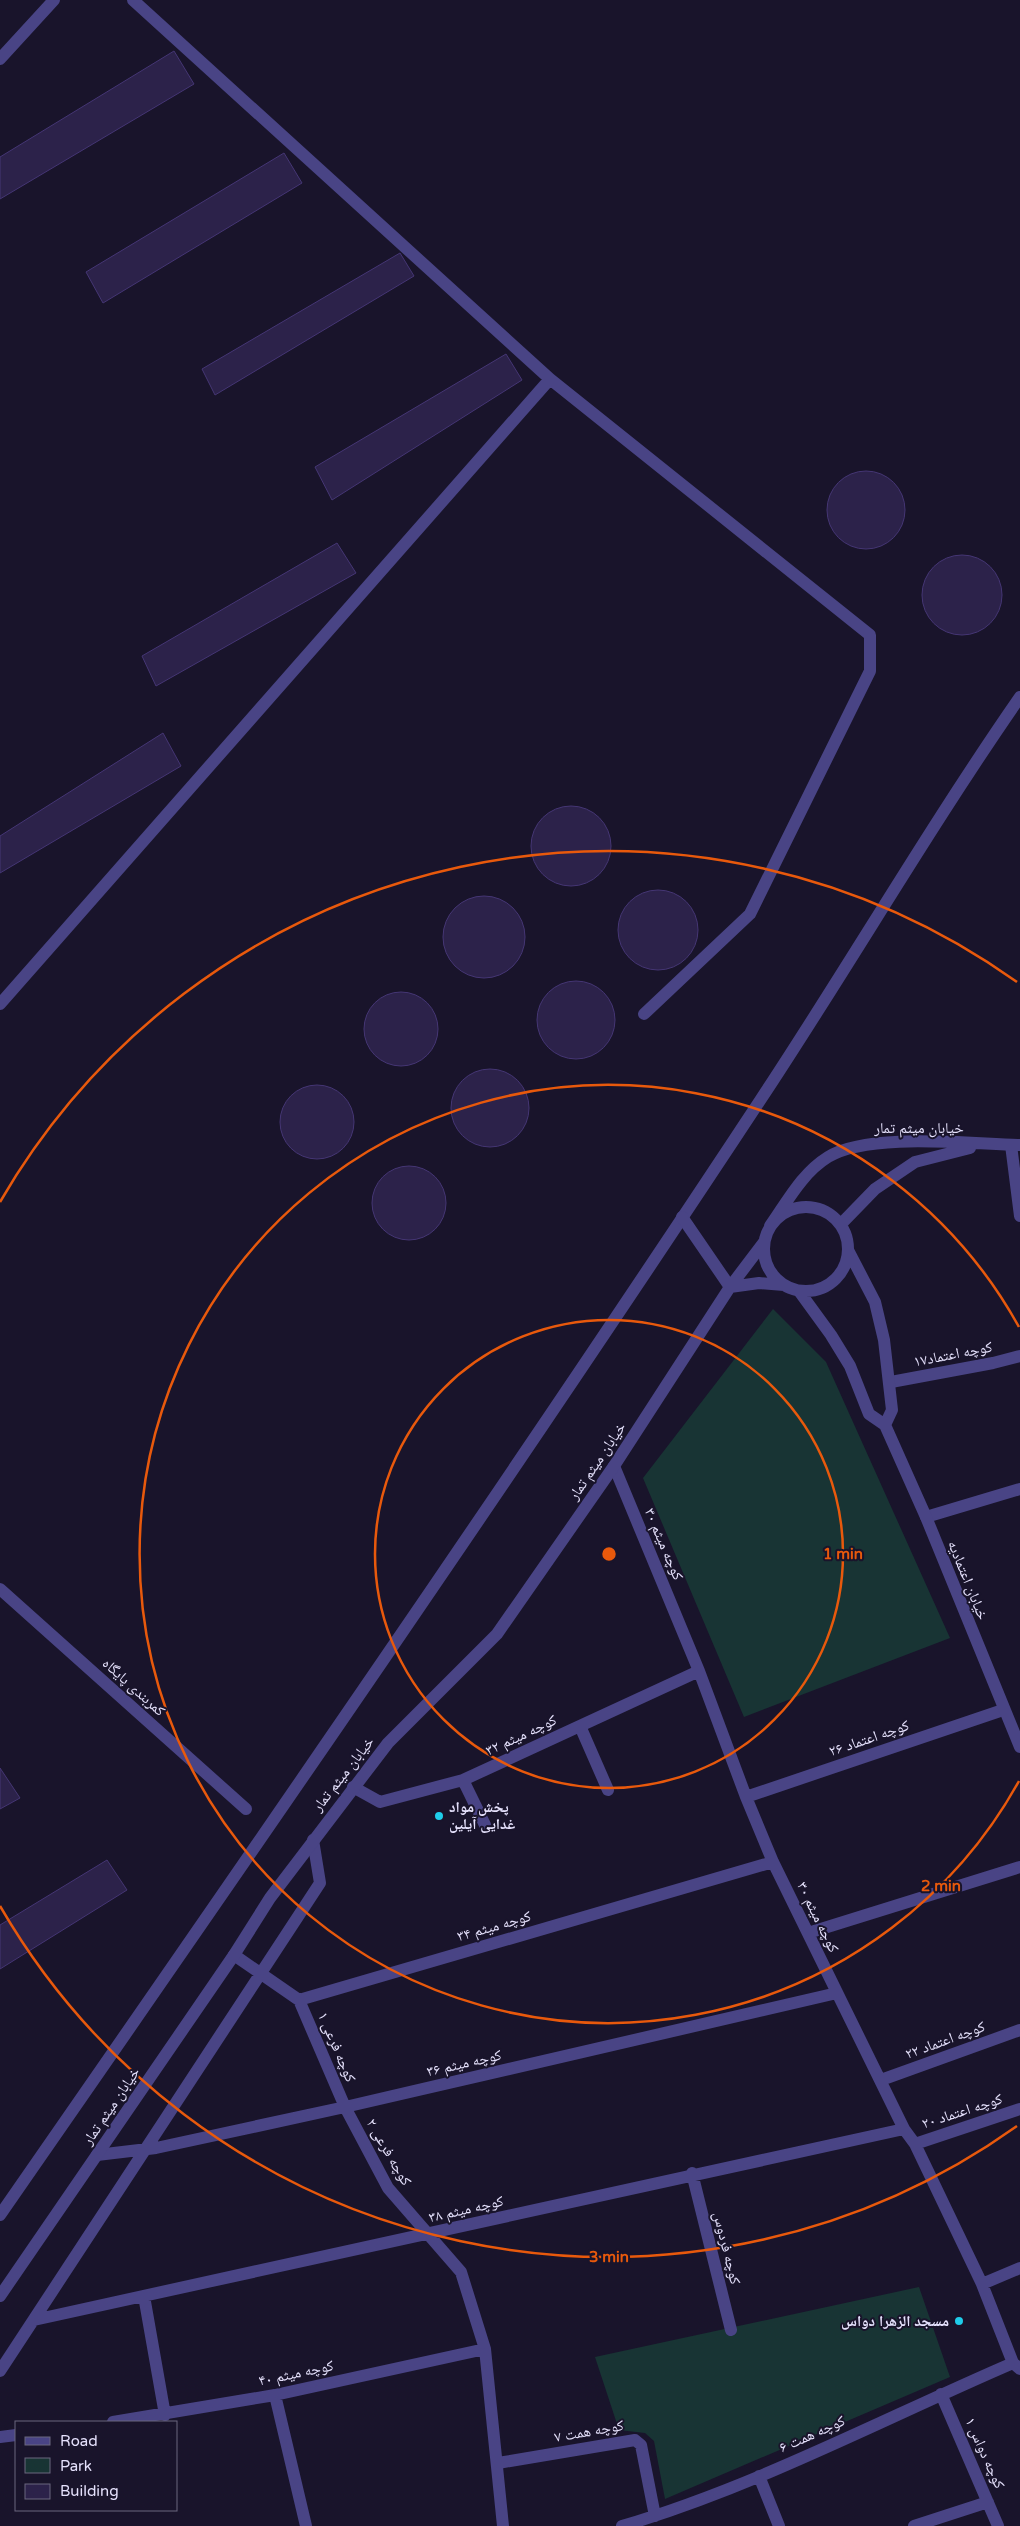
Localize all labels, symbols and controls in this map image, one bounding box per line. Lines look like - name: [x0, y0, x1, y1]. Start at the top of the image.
- street label: خیابان میثم تمار: [873, 1119, 964, 1138]
- street label: کوچه اعتماد۱۷: [912, 1338, 994, 1370]
- street label: خیابان میثم تمار: [564, 1418, 631, 1505]
- street label: کوچه میثم ۳۰: [640, 1505, 687, 1583]
- street label: خیابان اعتمادیه: [943, 1538, 992, 1623]
- centre of rings: [600, 1545, 618, 1563]
- text: 1 min: [823, 1545, 863, 1563]
- street label: کمربندی پایگاه: [98, 1654, 169, 1721]
- street label: کوچه میثم ۳۲: [483, 1711, 560, 1760]
- street label: کوچه اعتماد ۲۶: [827, 1716, 911, 1760]
- street label: خیابان میثم تمار: [308, 1733, 379, 1816]
- place label: پخش مواد غدایی آیلین: [449, 1798, 515, 1833]
- marker: پخش مواد غدایی آیلین: [433, 1810, 445, 1822]
- text: 2 min: [921, 1877, 961, 1895]
- street label: کوچه میثم ۳۰: [792, 1879, 843, 1956]
- street label: کوچه میثم ۳۴: [455, 1907, 533, 1946]
- street label: کوچه فرعی ۱: [313, 2009, 360, 2085]
- street label: کوچه اعتماد ۲۲: [903, 2017, 987, 2063]
- street label: کوچه میثم ۳۶: [425, 2046, 503, 2081]
- street label: خیابان میثم تمار: [78, 2063, 145, 2150]
- street label: کوچه اعتماد ۲۰: [919, 2090, 1005, 2132]
- street label: کوچه فرعی ۲: [362, 2115, 415, 2189]
- street label: کوچه میثم ۳۸: [427, 2192, 505, 2227]
- street label: کوچه فردوس: [708, 2210, 745, 2286]
- text: 3 min: [589, 2248, 629, 2266]
- place label: مسجد الزهرا دواس: [841, 2312, 949, 2330]
- marker: مسجد الزهرا دواس: [953, 2315, 965, 2327]
- street label: کوچه میثم ۴۰: [257, 2356, 335, 2391]
- street label: کوچه همت ۶: [776, 2412, 848, 2456]
- street label: کوچه دواس ۱: [960, 2415, 1009, 2492]
- street label: کوچه همت ۷: [553, 2416, 625, 2446]
- legend: [15, 2421, 178, 2511]
- text: Road: [60, 2432, 98, 2450]
- text: Park: [60, 2457, 92, 2475]
- text: Building: [60, 2482, 119, 2500]

